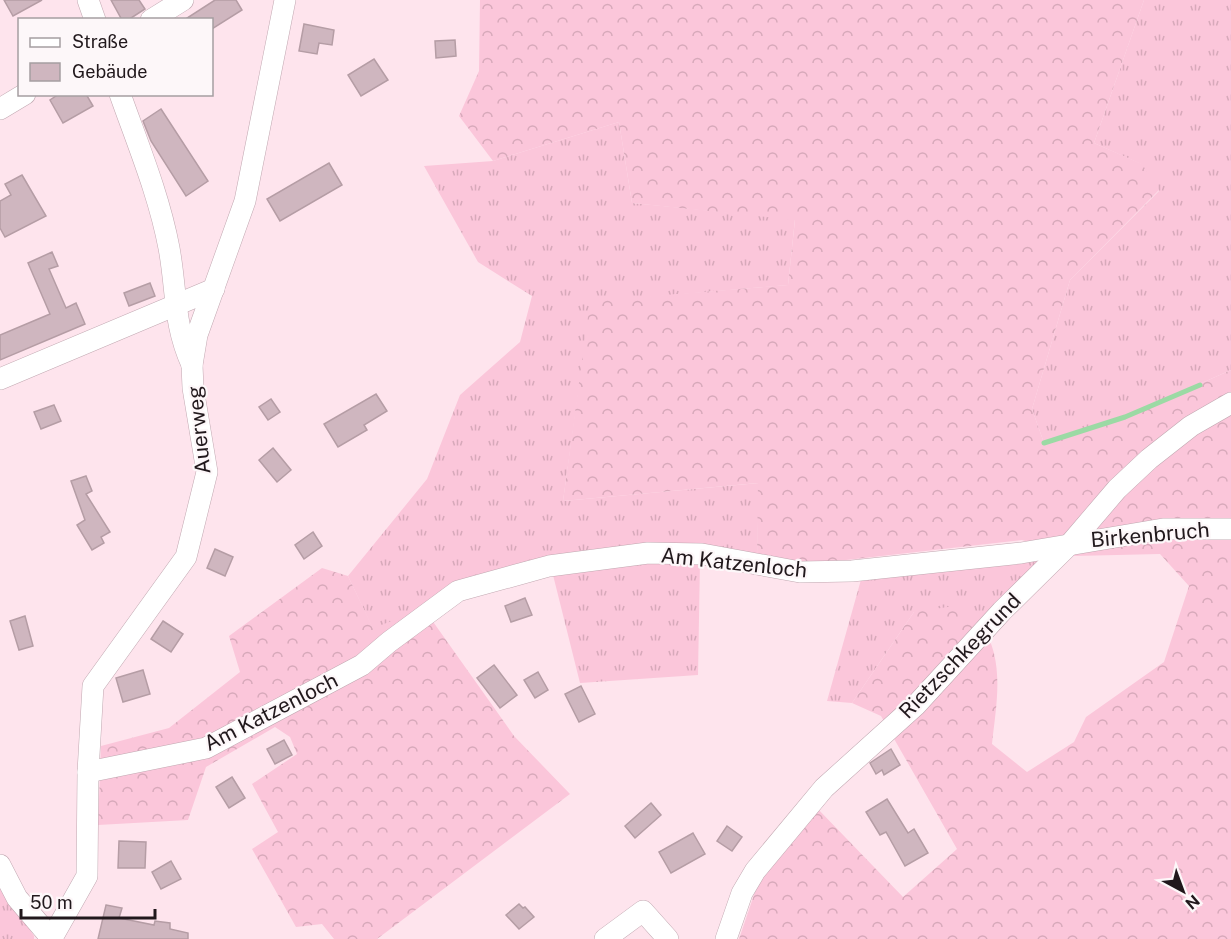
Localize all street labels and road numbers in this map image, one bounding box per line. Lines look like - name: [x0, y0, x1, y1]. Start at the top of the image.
- street label: Auerweg: [181, 385, 216, 475]
- street label: Birkenbruch: [1089, 517, 1210, 552]
- street label: Am Katzenloch: [660, 542, 808, 583]
- street label: Rietzschkegrund: [894, 588, 1026, 723]
- street label: Am Katzenloch: [200, 667, 342, 756]

